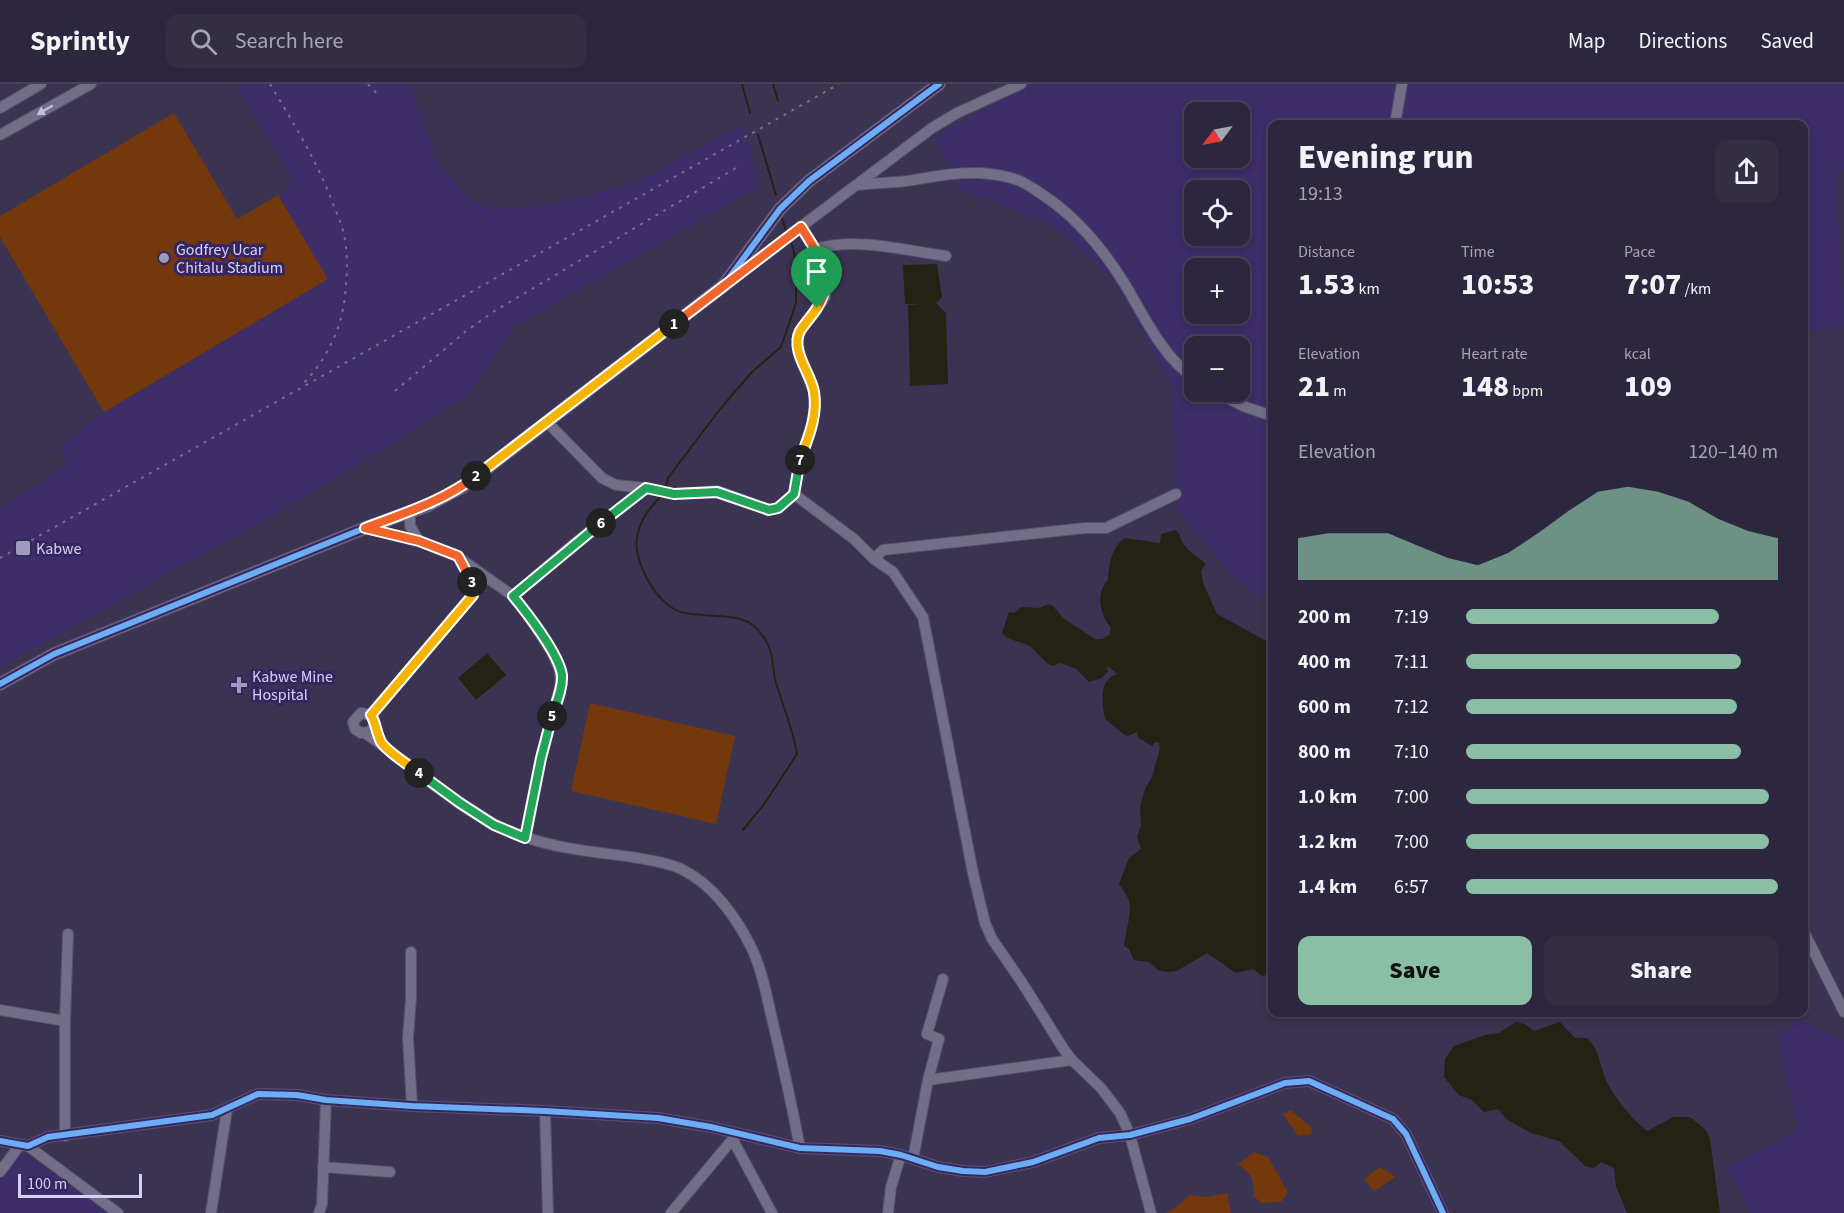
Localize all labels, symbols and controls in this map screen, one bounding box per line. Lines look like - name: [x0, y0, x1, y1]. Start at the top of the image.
- search box: [166, 14, 586, 68]
- text: Sprintly: [30, 21, 130, 61]
- icon: search: [187, 25, 220, 58]
- text: Search here: [235, 25, 343, 57]
- text: Map: [1568, 26, 1606, 56]
- text: Directions: [1639, 26, 1727, 56]
- text: Saved: [1760, 26, 1814, 56]
- north arrow: [1184, 102, 1250, 168]
- map controls: [1184, 102, 1250, 402]
- one-way arrow: [37, 104, 53, 115]
- text: Evening run: [1298, 134, 1474, 181]
- button: share: [1715, 140, 1778, 203]
- button: locate: [1184, 180, 1250, 246]
- text: 19:13: [1298, 180, 1343, 208]
- place label: Godfrey Ucar Chitalu Stadium: [176, 239, 283, 279]
- text: Distance: [1298, 241, 1355, 263]
- text: Time: [1461, 241, 1495, 263]
- text: Pace: [1624, 241, 1655, 263]
- pin: [791, 246, 842, 308]
- marker: Godfrey Ucar Chitalu Stadium: [157, 251, 171, 265]
- icon: arrive: [800, 255, 833, 288]
- button: +: [1184, 258, 1250, 324]
- text: 1.53: [1298, 263, 1355, 306]
- text: 10:53: [1461, 263, 1534, 306]
- text: 7:07: [1624, 263, 1681, 306]
- text: km: [1355, 278, 1380, 300]
- text: /km: [1681, 278, 1711, 300]
- pin: 1: [659, 309, 689, 339]
- text: 1: [670, 313, 678, 335]
- button: −: [1184, 336, 1250, 402]
- text: Elevation: [1298, 343, 1360, 365]
- text: Heart rate: [1461, 343, 1528, 365]
- text: kcal: [1624, 343, 1651, 365]
- text: 21: [1298, 365, 1330, 408]
- text: 148: [1461, 365, 1509, 408]
- text: 109: [1624, 365, 1672, 408]
- text: m: [1330, 380, 1347, 402]
- text: bpm: [1509, 380, 1543, 402]
- text: Elevation: [1298, 438, 1376, 466]
- text: 120–140 m: [1688, 438, 1778, 466]
- pin: 7: [785, 445, 815, 475]
- text: 7: [796, 449, 804, 471]
- pin: 2: [461, 461, 491, 491]
- text: 2: [472, 465, 480, 487]
- pin: 6: [586, 508, 616, 538]
- text: 6: [597, 512, 605, 534]
- place label: Kabwe: [36, 538, 82, 560]
- marker: Kabwe: [14, 539, 32, 557]
- pin: 3: [457, 567, 487, 597]
- text: 3: [468, 571, 476, 593]
- text: 200 m: [1298, 603, 1351, 631]
- text: 7:19: [1394, 603, 1429, 631]
- text: 400 m: [1298, 648, 1351, 676]
- text: 7:11: [1394, 648, 1429, 676]
- place label: Kabwe Mine Hospital: [252, 666, 333, 706]
- marker: Kabwe Mine Hospital: [230, 676, 248, 694]
- text: 600 m: [1298, 693, 1351, 721]
- text: 7:12: [1394, 693, 1429, 721]
- pin: 5: [537, 701, 567, 731]
- text: 5: [548, 705, 556, 727]
- text: 800 m: [1298, 738, 1351, 766]
- text: 7:10: [1394, 738, 1429, 766]
- pin: 4: [404, 758, 434, 788]
- text: 4: [415, 762, 423, 784]
- text: 1.0 km: [1298, 783, 1357, 811]
- text: 7:00: [1394, 783, 1429, 811]
- text: 1.2 km: [1298, 828, 1357, 856]
- text: 7:00: [1394, 828, 1429, 856]
- text: 1.4 km: [1298, 873, 1357, 901]
- text: 6:57: [1394, 873, 1429, 901]
- button: Save: [1298, 936, 1532, 1005]
- button: Share: [1544, 936, 1778, 1005]
- scale bar: [18, 1171, 142, 1198]
- text: 100 m: [27, 1173, 67, 1195]

